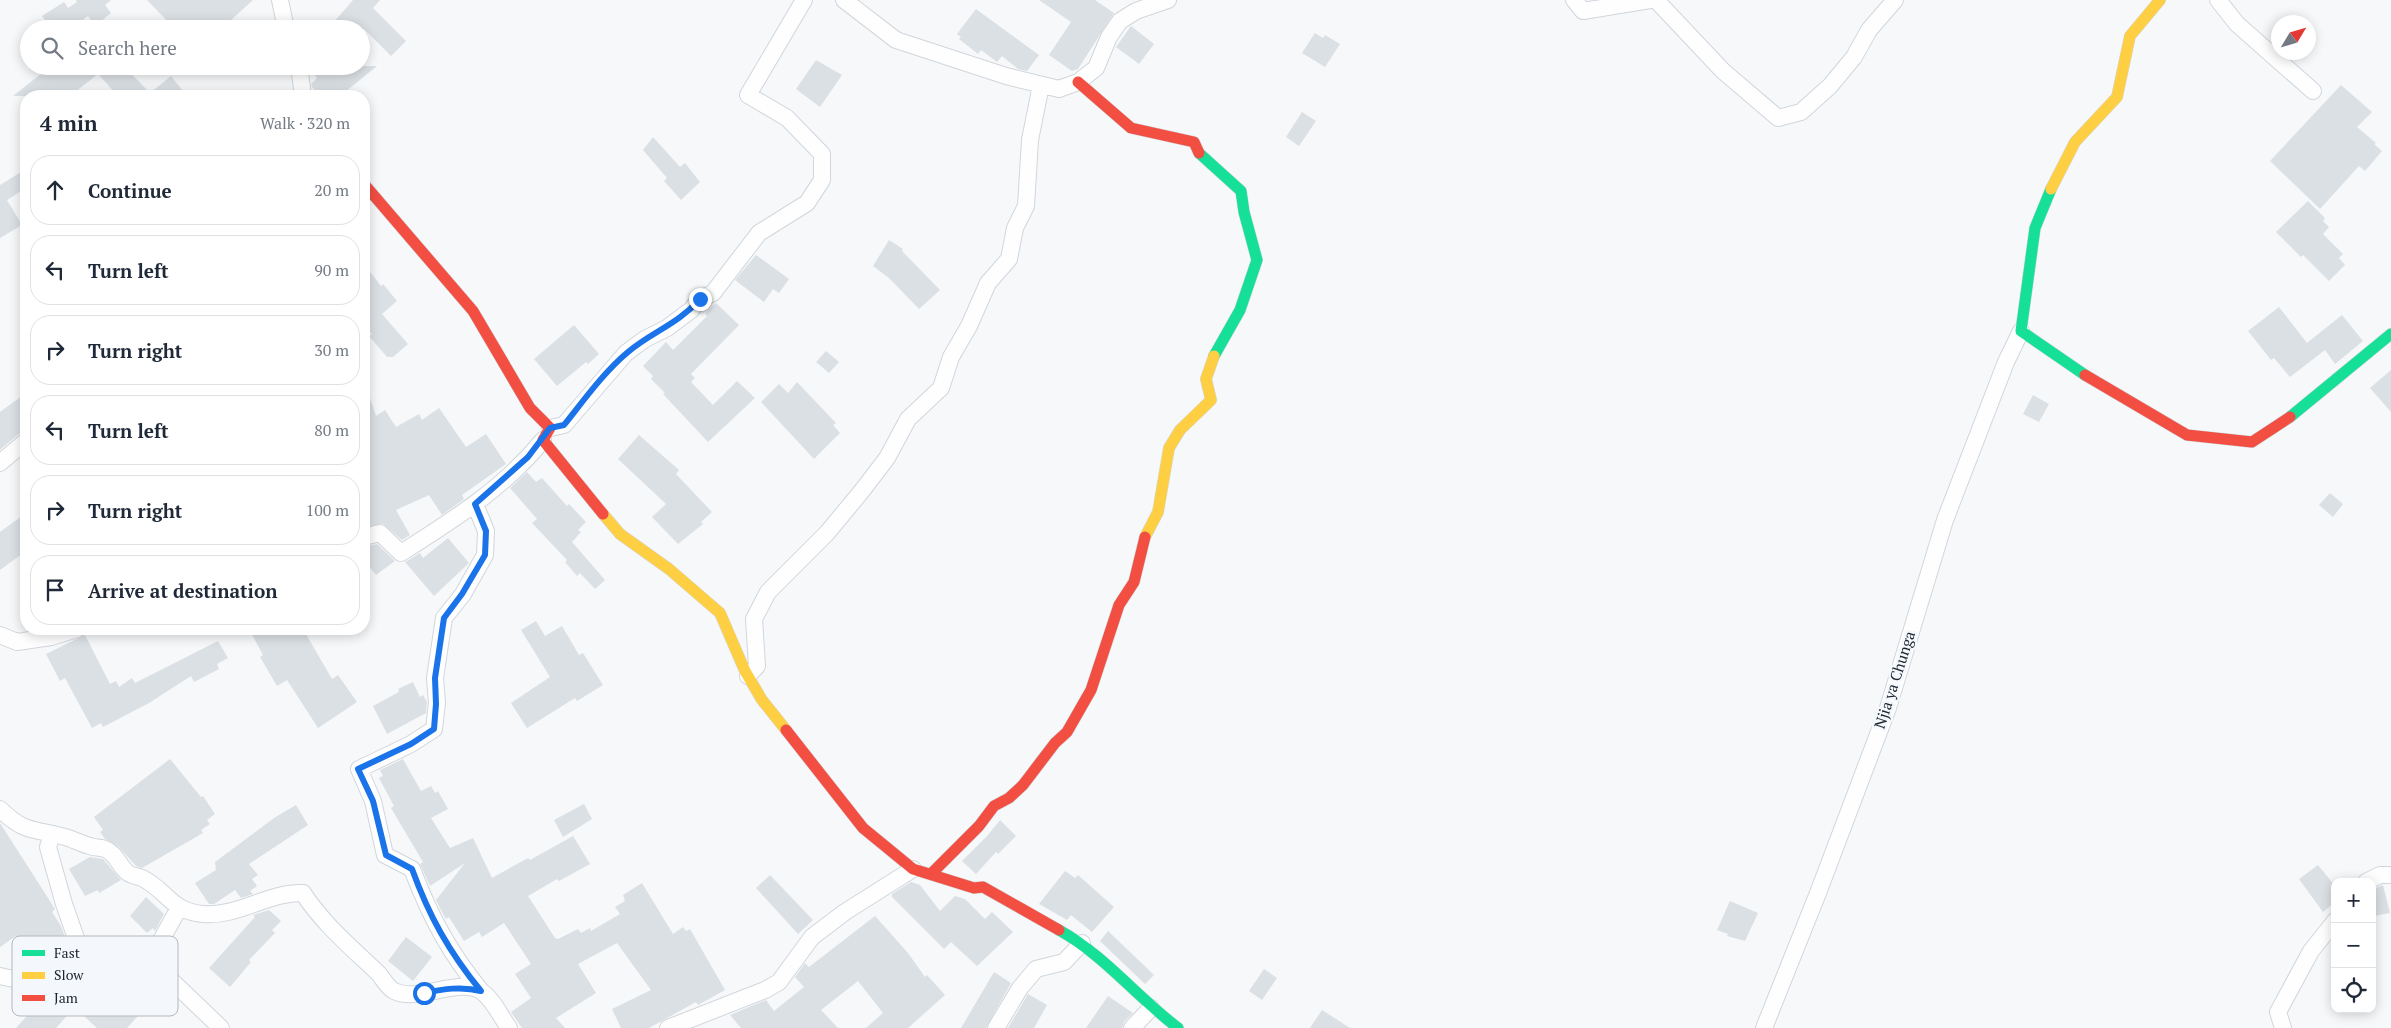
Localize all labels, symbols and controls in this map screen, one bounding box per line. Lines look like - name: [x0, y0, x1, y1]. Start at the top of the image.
- north arrow: [2271, 15, 2316, 60]
- search box: [20, 20, 370, 75]
- icon: search: [38, 34, 66, 62]
- text: Search here: [78, 35, 177, 60]
- text: 4 min: [40, 109, 97, 137]
- text: Walk · 320 m: [260, 112, 350, 134]
- icon: ahead: [41, 176, 69, 204]
- text: Continue: [88, 178, 172, 203]
- text: 20 m: [314, 179, 349, 201]
- icon: left: [41, 256, 69, 284]
- text: Turn left: [88, 258, 169, 283]
- text: 90 m: [314, 259, 349, 281]
- route end: [689, 288, 712, 311]
- icon: right: [41, 336, 69, 364]
- text: Turn right: [88, 338, 182, 363]
- text: 30 m: [314, 339, 349, 361]
- icon: left: [41, 416, 69, 444]
- text: Turn left: [88, 418, 169, 443]
- text: 80 m: [314, 419, 349, 441]
- icon: right: [41, 496, 69, 524]
- text: Turn right: [88, 498, 182, 523]
- text: 100 m: [306, 499, 349, 521]
- icon: arrive: [41, 576, 69, 604]
- text: Arrive at destination: [88, 578, 277, 603]
- street label: Njia ya Chunga: [1869, 628, 1919, 731]
- map controls: [2331, 878, 2376, 1013]
- button: +: [2331, 878, 2376, 923]
- button: −: [2331, 923, 2376, 968]
- legend: [12, 936, 178, 1016]
- text: Fast: [54, 943, 81, 962]
- text: Slow: [54, 965, 84, 984]
- button: locate: [2331, 968, 2376, 1013]
- route start: [413, 982, 436, 1005]
- text: Jam: [54, 988, 78, 1007]

